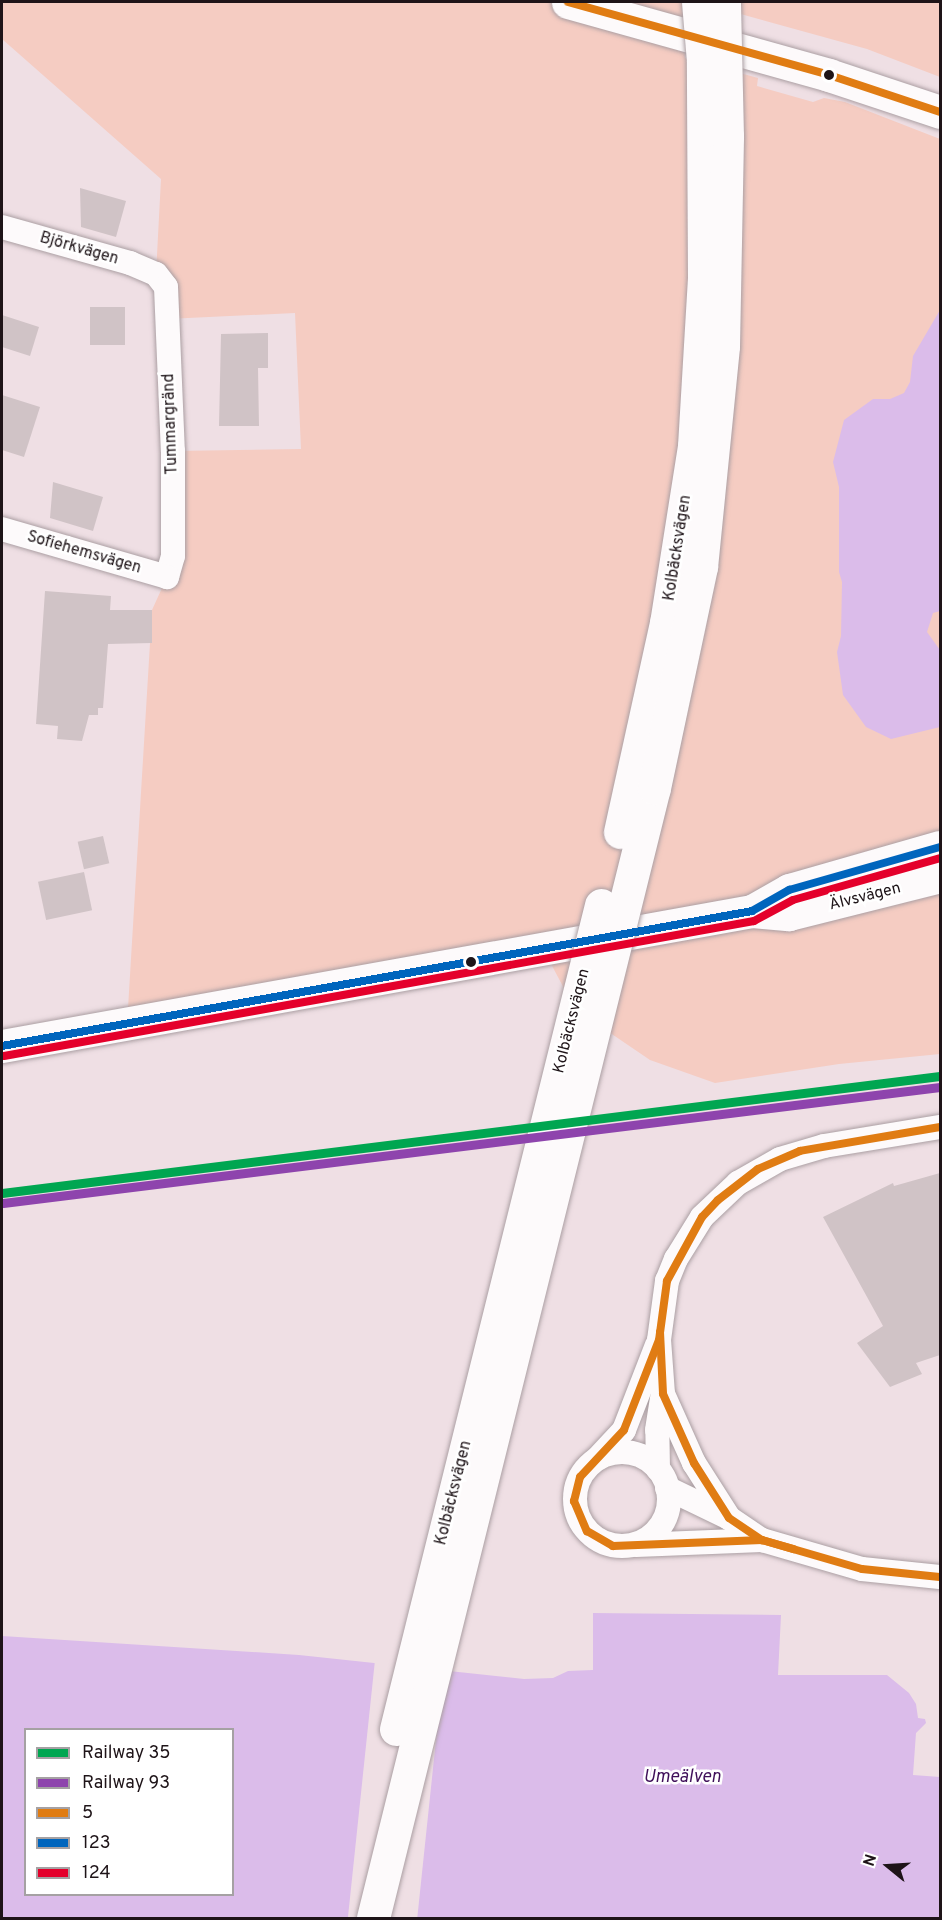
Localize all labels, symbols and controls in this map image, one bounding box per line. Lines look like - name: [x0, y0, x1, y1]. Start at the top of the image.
- unlabelled marker: [823, 69, 835, 81]
- street label: Björkvägen: [37, 229, 121, 269]
- street label: Tummargränd: [160, 373, 182, 475]
- street label: Kolbäcksvägen: [660, 494, 696, 602]
- street label: Sofiehemsvägen: [25, 528, 143, 578]
- street label: Älvsvägen: [827, 879, 903, 915]
- unlabelled marker: [465, 956, 477, 968]
- street label: Kolbäcksvägen: [550, 967, 594, 1075]
- street label: Kolbäcksvägen: [432, 1439, 476, 1547]
- legend: [24, 1728, 234, 1896]
- text: Railway 35: [82, 1742, 170, 1765]
- water label: Umeälven: [643, 1767, 721, 1789]
- text: Railway 93: [82, 1772, 170, 1795]
- text: 5: [82, 1802, 93, 1825]
- text: 123: [82, 1832, 111, 1855]
- north arrow: [858, 1836, 918, 1896]
- text: N: [860, 1852, 882, 1869]
- text: 124: [82, 1862, 111, 1885]

